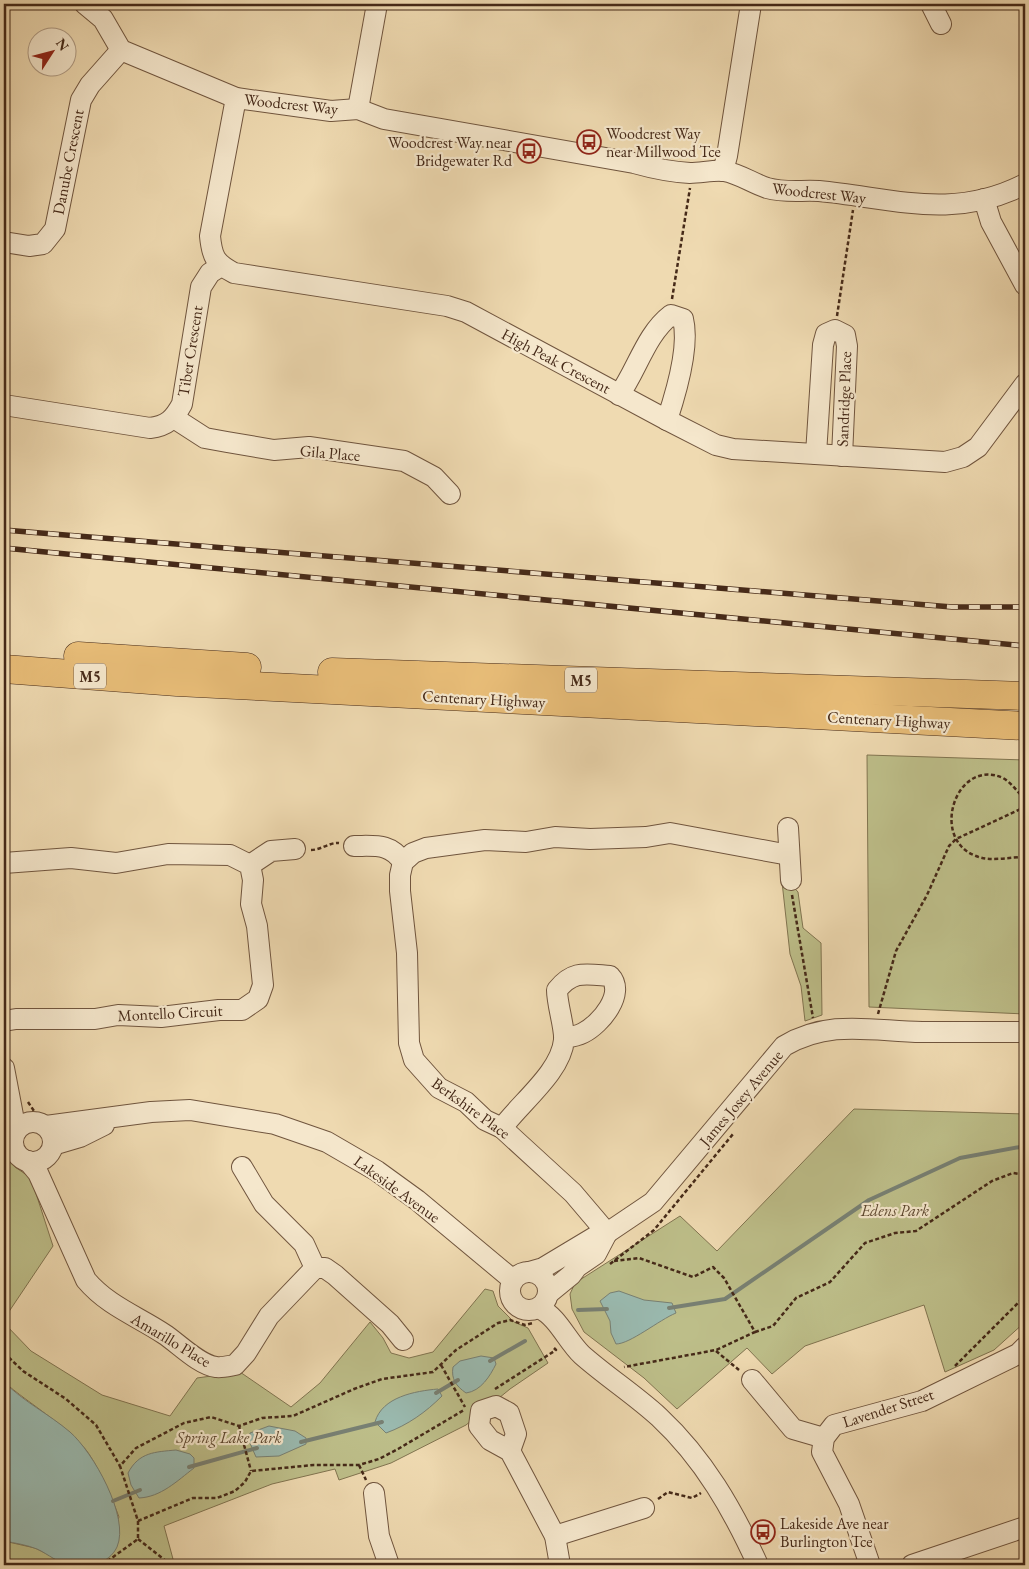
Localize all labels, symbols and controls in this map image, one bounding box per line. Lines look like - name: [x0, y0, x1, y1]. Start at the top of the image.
- north arrow: [28, 28, 78, 78]
- text: N: [52, 34, 74, 55]
- street label: Woodcrest Way: [243, 89, 340, 119]
- street label: Danube Crescent: [47, 107, 89, 217]
- place label: Woodcrest Way near Millwood Tce: [606, 123, 721, 162]
- bus stop icon: Woodcrest Way near Millwood Tce: [576, 129, 602, 155]
- place label: Woodcrest Way near Bridgewater Rd: [388, 132, 513, 171]
- bus stop icon: Woodcrest Way near Bridgewater Rd: [516, 138, 542, 164]
- street label: Woodcrest Way: [771, 178, 868, 208]
- street label: Tiber Crescent: [172, 304, 208, 398]
- street label: High Peak Crescent: [498, 323, 614, 399]
- street label: Sandridge Place: [832, 351, 856, 447]
- street label: Gila Place: [299, 440, 361, 466]
- road number: M5: [74, 664, 106, 688]
- road number: M5: [565, 668, 597, 692]
- street label: Centenary Highway: [422, 685, 547, 713]
- street label: Centenary Highway: [827, 706, 952, 734]
- street label: Montello Circuit: [117, 1000, 223, 1026]
- street label: James Josey Avenue: [693, 1045, 788, 1152]
- street label: Berkshire Place: [428, 1072, 514, 1144]
- street label: Lakeside Avenue: [350, 1151, 444, 1227]
- park label: Edens Park: [860, 1200, 930, 1221]
- street label: Amarillo Place: [126, 1307, 215, 1372]
- street label: Lavender Street: [840, 1383, 936, 1433]
- park label: Spring Lake Park: [175, 1427, 282, 1448]
- place label: Lakeside Ave near Burlington Tce: [780, 1513, 889, 1552]
- bus stop icon: Lakeside Ave near Burlington Tce: [750, 1519, 776, 1545]

